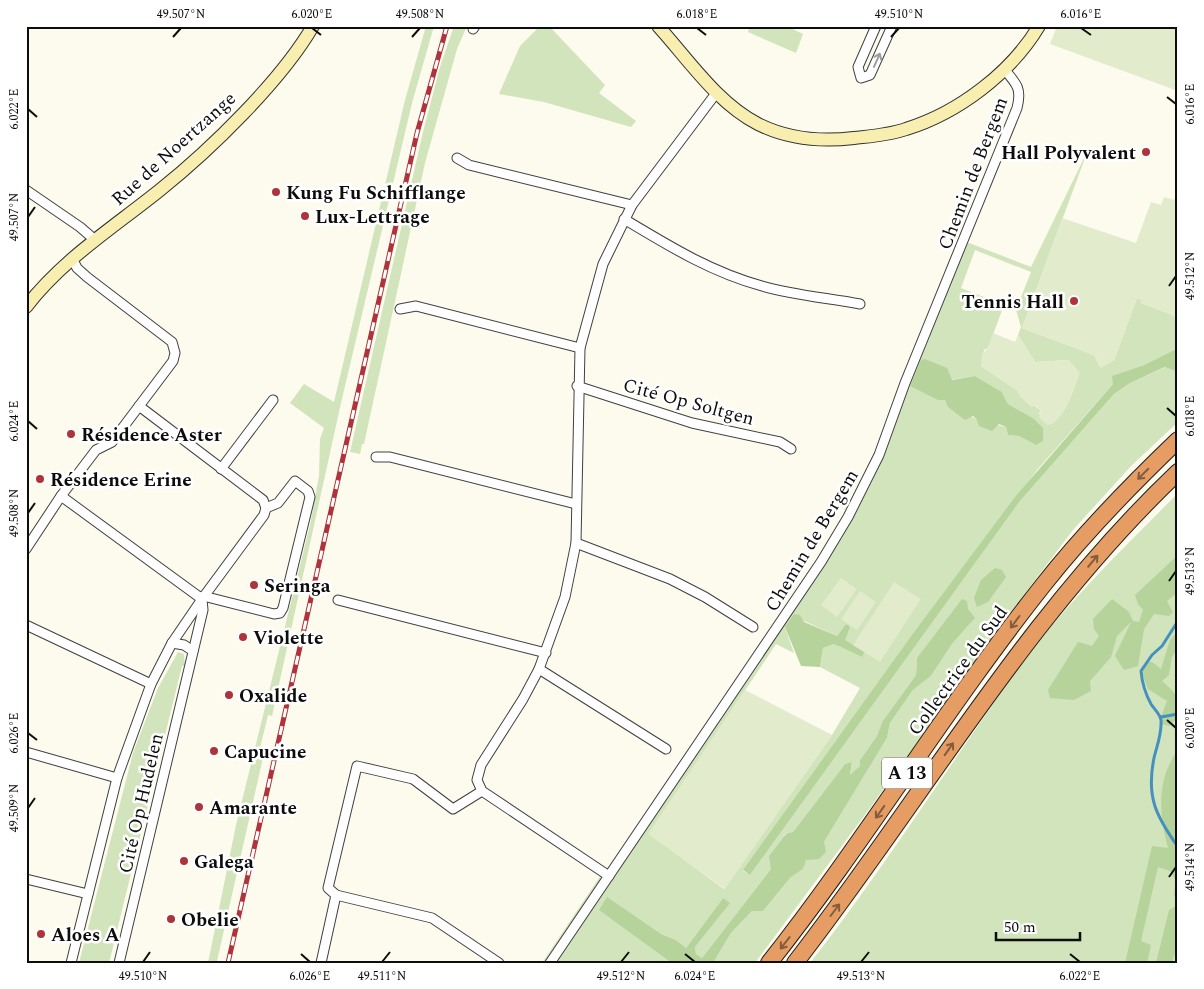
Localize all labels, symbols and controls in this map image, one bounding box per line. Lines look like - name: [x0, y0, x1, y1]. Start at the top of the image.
- text: 49.507°N: [157, 5, 205, 24]
- text: 6.020°E: [292, 5, 332, 24]
- text: 49.508°N: [396, 5, 444, 24]
- text: 6.018°E: [677, 5, 717, 24]
- text: 49.510°N: [875, 5, 923, 24]
- text: 6.016°E: [1061, 5, 1101, 24]
- one-way arrow: [873, 53, 883, 68]
- text: 6.016°E: [1181, 84, 1200, 124]
- street label: Rue de Noertzange: [105, 85, 243, 213]
- text: 6.022°E: [5, 89, 24, 129]
- street label: Chemin de Bergem: [931, 93, 1016, 254]
- place label: Hall Polyvalent: [1001, 139, 1136, 168]
- marker: Hall Polyvalent: [1140, 146, 1152, 158]
- place label: Kung Fu Schifflange: [286, 179, 466, 208]
- marker: Kung Fu Schifflange: [270, 186, 282, 198]
- text: 49.507°N: [5, 193, 24, 241]
- place label: Lux-Lettrage: [315, 203, 430, 232]
- marker: Lux-Lettrage: [299, 210, 311, 222]
- text: 49.512°N: [1181, 252, 1200, 300]
- place label: Tennis Hall: [961, 288, 1064, 317]
- marker: Tennis Hall: [1068, 295, 1080, 307]
- street label: Cité Op Soltgen: [620, 371, 757, 434]
- text: 6.018°E: [1181, 396, 1200, 436]
- text: 6.024°E: [5, 401, 24, 441]
- place label: Résidence Aster: [81, 421, 223, 450]
- marker: Résidence Aster: [65, 428, 77, 440]
- street label: Chemin de Bergem: [758, 464, 866, 618]
- place label: Résidence Erine: [50, 466, 192, 495]
- one-way arrow: [1136, 468, 1149, 480]
- marker: Résidence Erine: [34, 473, 46, 485]
- text: 49.508°N: [5, 489, 24, 537]
- text: 49.513°N: [1181, 547, 1200, 595]
- one-way arrow: [1087, 555, 1098, 568]
- place label: Seringa: [264, 572, 331, 601]
- marker: Seringa: [248, 579, 260, 591]
- street label: Collectrice du Sud: [901, 600, 1015, 742]
- one-way arrow: [1010, 615, 1020, 629]
- place label: Violette: [253, 624, 324, 653]
- marker: Violette: [237, 631, 249, 643]
- place label: Oxalide: [239, 682, 307, 711]
- marker: Oxalide: [223, 689, 235, 701]
- text: 6.020°E: [1181, 708, 1200, 748]
- text: 6.026°E: [5, 713, 24, 753]
- street label: Cité Op Hudelen: [111, 730, 172, 876]
- place label: Capucine: [224, 738, 306, 767]
- one-way arrow: [944, 742, 954, 756]
- marker: Capucine: [208, 745, 220, 757]
- road number: A 13: [882, 758, 932, 788]
- text: 49.509°N: [5, 784, 24, 832]
- place label: Amarante: [209, 794, 297, 823]
- marker: Amarante: [193, 801, 205, 813]
- one-way arrow: [875, 804, 885, 818]
- text: 49.514°N: [1181, 843, 1200, 891]
- place label: Galega: [194, 848, 254, 877]
- marker: Galega: [178, 855, 190, 867]
- one-way arrow: [829, 904, 840, 917]
- place label: Obelie: [181, 906, 239, 935]
- scale bar: [996, 909, 1080, 941]
- marker: Obelie: [165, 913, 177, 925]
- text: 50 m: [1004, 916, 1036, 939]
- place label: Aloes A: [51, 921, 120, 950]
- marker: Aloes A: [35, 928, 47, 940]
- one-way arrow: [779, 936, 790, 949]
- text: 49.510°N: [119, 967, 167, 986]
- text: 6.026°E: [290, 967, 330, 986]
- text: 49.511°N: [358, 967, 406, 986]
- text: 49.512°N: [597, 967, 645, 986]
- text: 6.024°E: [675, 967, 715, 986]
- text: 49.513°N: [837, 967, 885, 986]
- text: 6.022°E: [1060, 967, 1100, 986]

